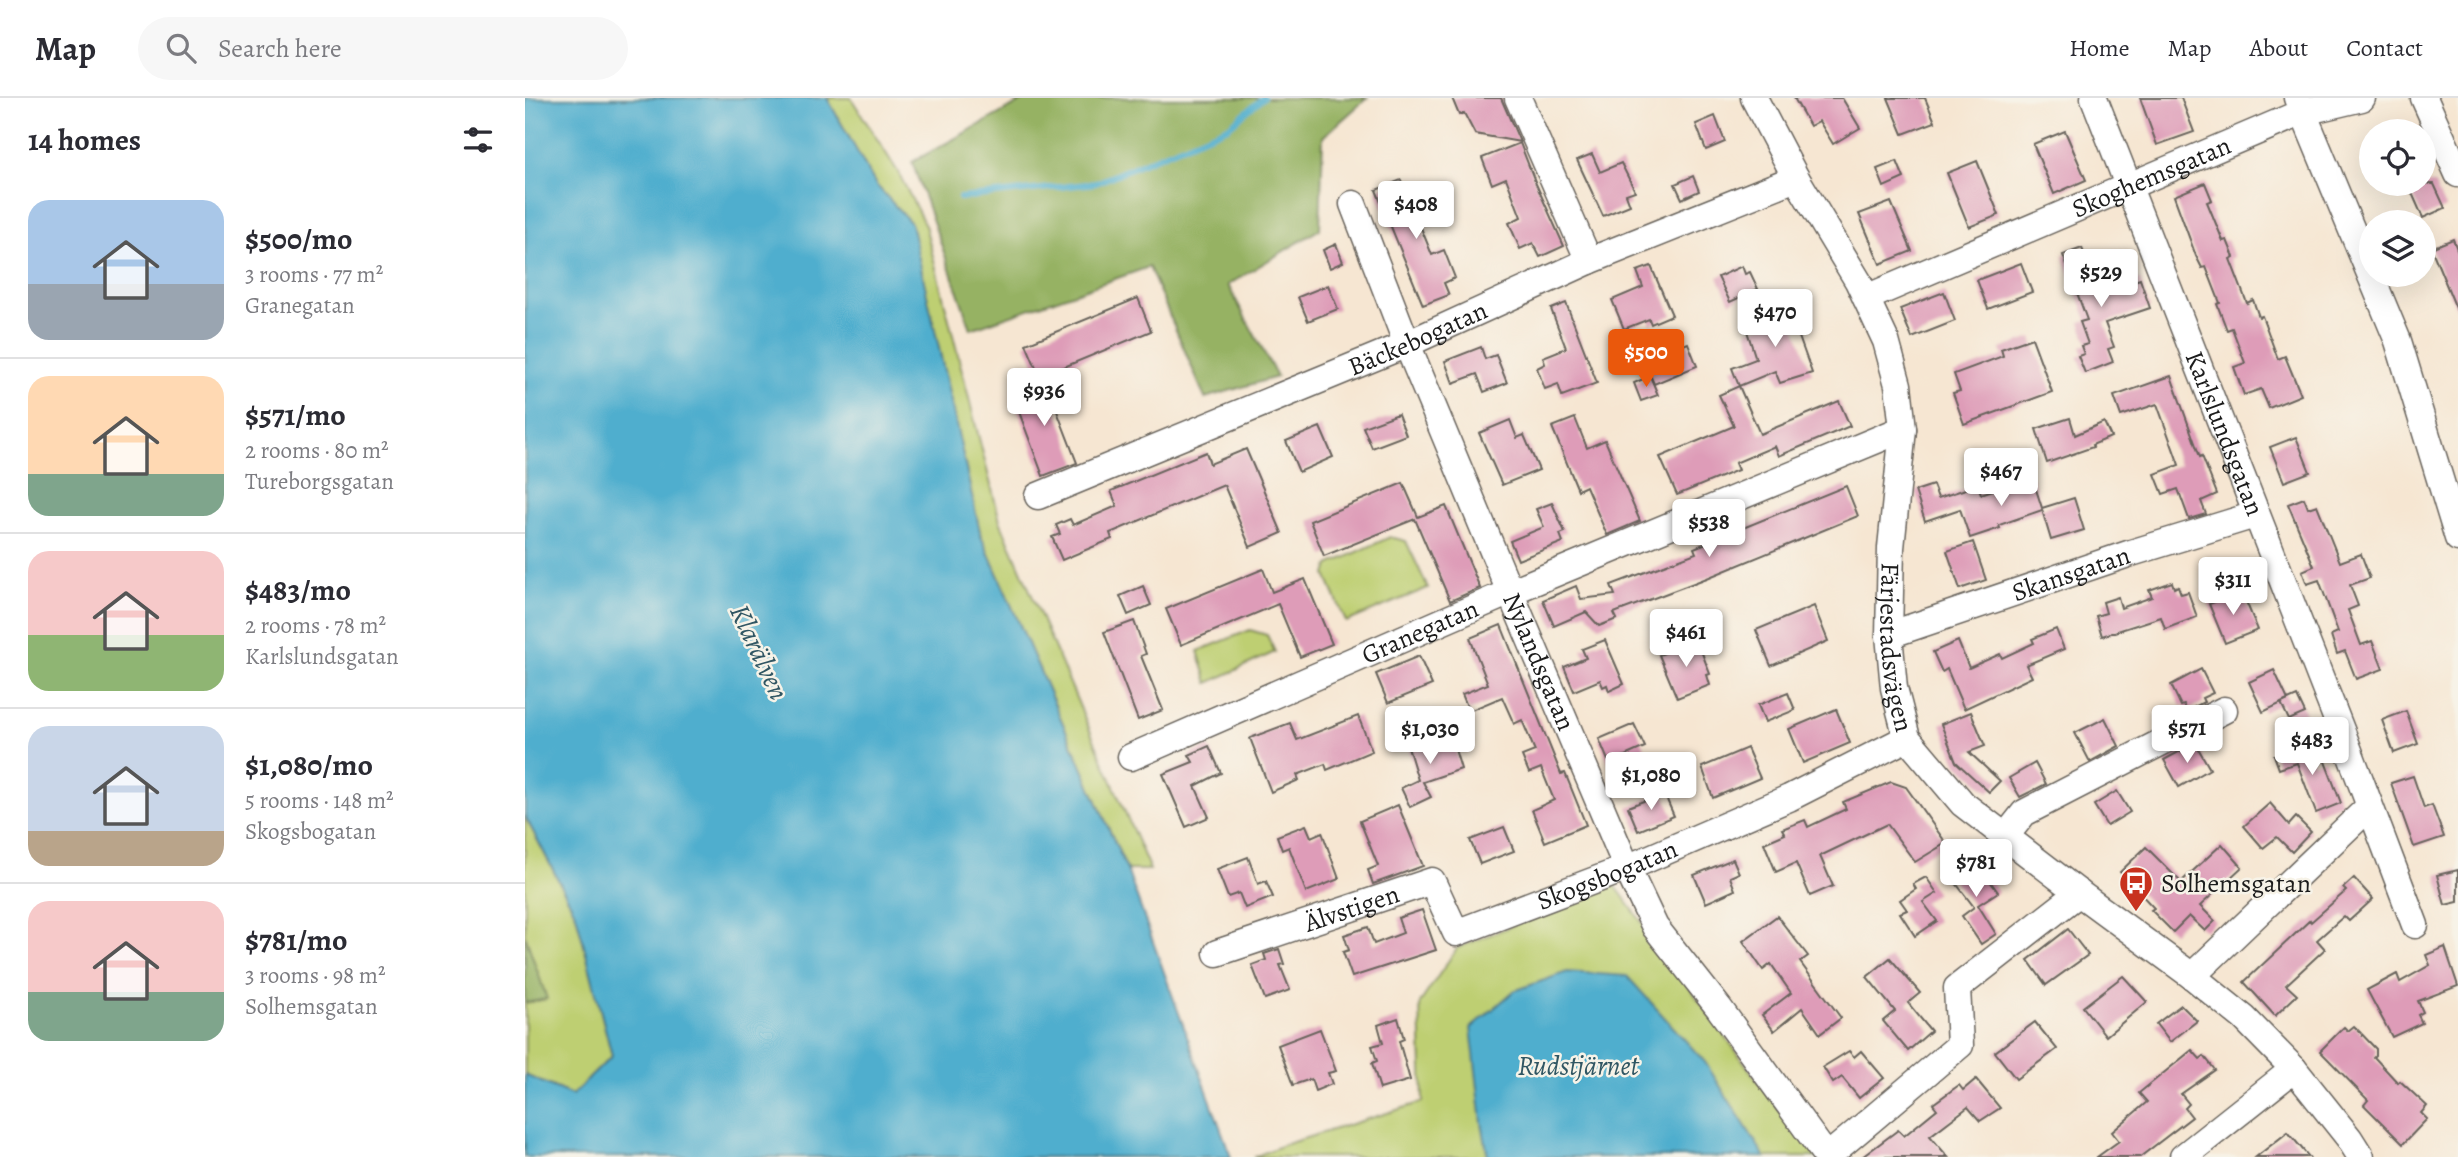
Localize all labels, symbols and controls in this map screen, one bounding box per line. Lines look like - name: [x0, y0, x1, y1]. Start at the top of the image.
- search box: [138, 17, 628, 80]
- text: Map: [35, 26, 96, 71]
- icon: search: [162, 29, 200, 67]
- text: Search here: [218, 31, 342, 66]
- text: Home: [2069, 32, 2130, 64]
- text: Map: [2168, 32, 2212, 64]
- text: About: [2250, 32, 2308, 64]
- text: Contact: [2346, 32, 2423, 64]
- map controls: [2359, 119, 2436, 287]
- button: locate: [2359, 119, 2436, 196]
- text: 14 homes: [28, 120, 141, 160]
- icon: filters: [459, 121, 497, 159]
- street label: Skoghemsgatan: [2066, 127, 2236, 226]
- pin: $408: [1375, 181, 1457, 241]
- text: $408: [1394, 188, 1438, 219]
- button: layers: [2359, 210, 2436, 287]
- text: $500/mo: [245, 219, 352, 259]
- icon: home: [84, 228, 168, 312]
- pin: $529: [2060, 250, 2142, 309]
- text: $529: [2080, 256, 2122, 287]
- text: 3 rooms · 77 m²: [245, 259, 383, 290]
- pin: $470: [1734, 289, 1816, 349]
- text: Granegatan: [245, 290, 355, 321]
- street label: Bäckebogatan: [1343, 292, 1493, 384]
- text: $470: [1754, 296, 1796, 327]
- pin: $500: [1605, 330, 1687, 389]
- text: $500: [1624, 336, 1668, 367]
- street label: Karlslundsgatan: [2177, 346, 2273, 521]
- pin: $936: [1003, 368, 1085, 428]
- text: $936: [1023, 375, 1065, 406]
- text: $571/mo: [245, 395, 346, 435]
- icon: home: [84, 404, 168, 488]
- text: 2 rooms · 80 m²: [245, 435, 389, 466]
- pin: $467: [1960, 448, 2042, 508]
- text: $467: [1980, 455, 2022, 486]
- text: Tureborgsgatan: [245, 466, 394, 497]
- pin: $538: [1668, 500, 1750, 559]
- text: $538: [1688, 506, 1730, 537]
- street label: Skansgatan: [2007, 537, 2135, 610]
- pin: $311: [2192, 558, 2274, 617]
- street label: Färjestadsvägen: [1871, 562, 1922, 736]
- text: $311: [2214, 564, 2252, 595]
- text: $483/mo: [245, 570, 351, 610]
- icon: home: [84, 579, 168, 663]
- street label: Nylandsgatan: [1495, 587, 1584, 736]
- street label: Granegatan: [1356, 590, 1484, 672]
- water label: Klarälven: [720, 598, 798, 706]
- text: 2 rooms · 78 m²: [245, 610, 386, 641]
- pin: $461: [1645, 610, 1727, 669]
- text: $461: [1666, 616, 1706, 647]
- text: Karlslundsgatan: [245, 641, 399, 672]
- pin: $1,030: [1373, 706, 1487, 766]
- pin: $571: [2146, 706, 2228, 765]
- text: $571: [2168, 712, 2206, 743]
- text: $1,030: [1401, 713, 1459, 744]
- pin: $483: [2271, 718, 2353, 777]
- text: $483: [2291, 724, 2333, 755]
- text: $1,080/mo: [245, 745, 373, 785]
- pin: $1,080: [1594, 752, 1708, 812]
- icon: home: [84, 754, 168, 838]
- text: $1,080: [1621, 759, 1681, 790]
- text: 5 rooms · 148 m²: [245, 785, 394, 816]
- text: Skogsbogatan: [245, 816, 376, 847]
- street label: Skogsbogatan: [1532, 831, 1683, 918]
- pin: $781: [1935, 840, 2017, 899]
- text: $781: [1956, 846, 1996, 877]
- bus stop icon: Solhemsgatan: [2117, 864, 2155, 913]
- place label: Solhemsgatan: [2161, 866, 2311, 901]
- street label: Älvstigen: [1299, 876, 1404, 940]
- text: $781/mo: [245, 920, 347, 960]
- icon: home: [84, 929, 168, 1013]
- text: 3 rooms · 98 m²: [245, 960, 386, 991]
- text: Solhemsgatan: [245, 991, 378, 1022]
- water label: Rudstjärnet: [1517, 1047, 1640, 1085]

